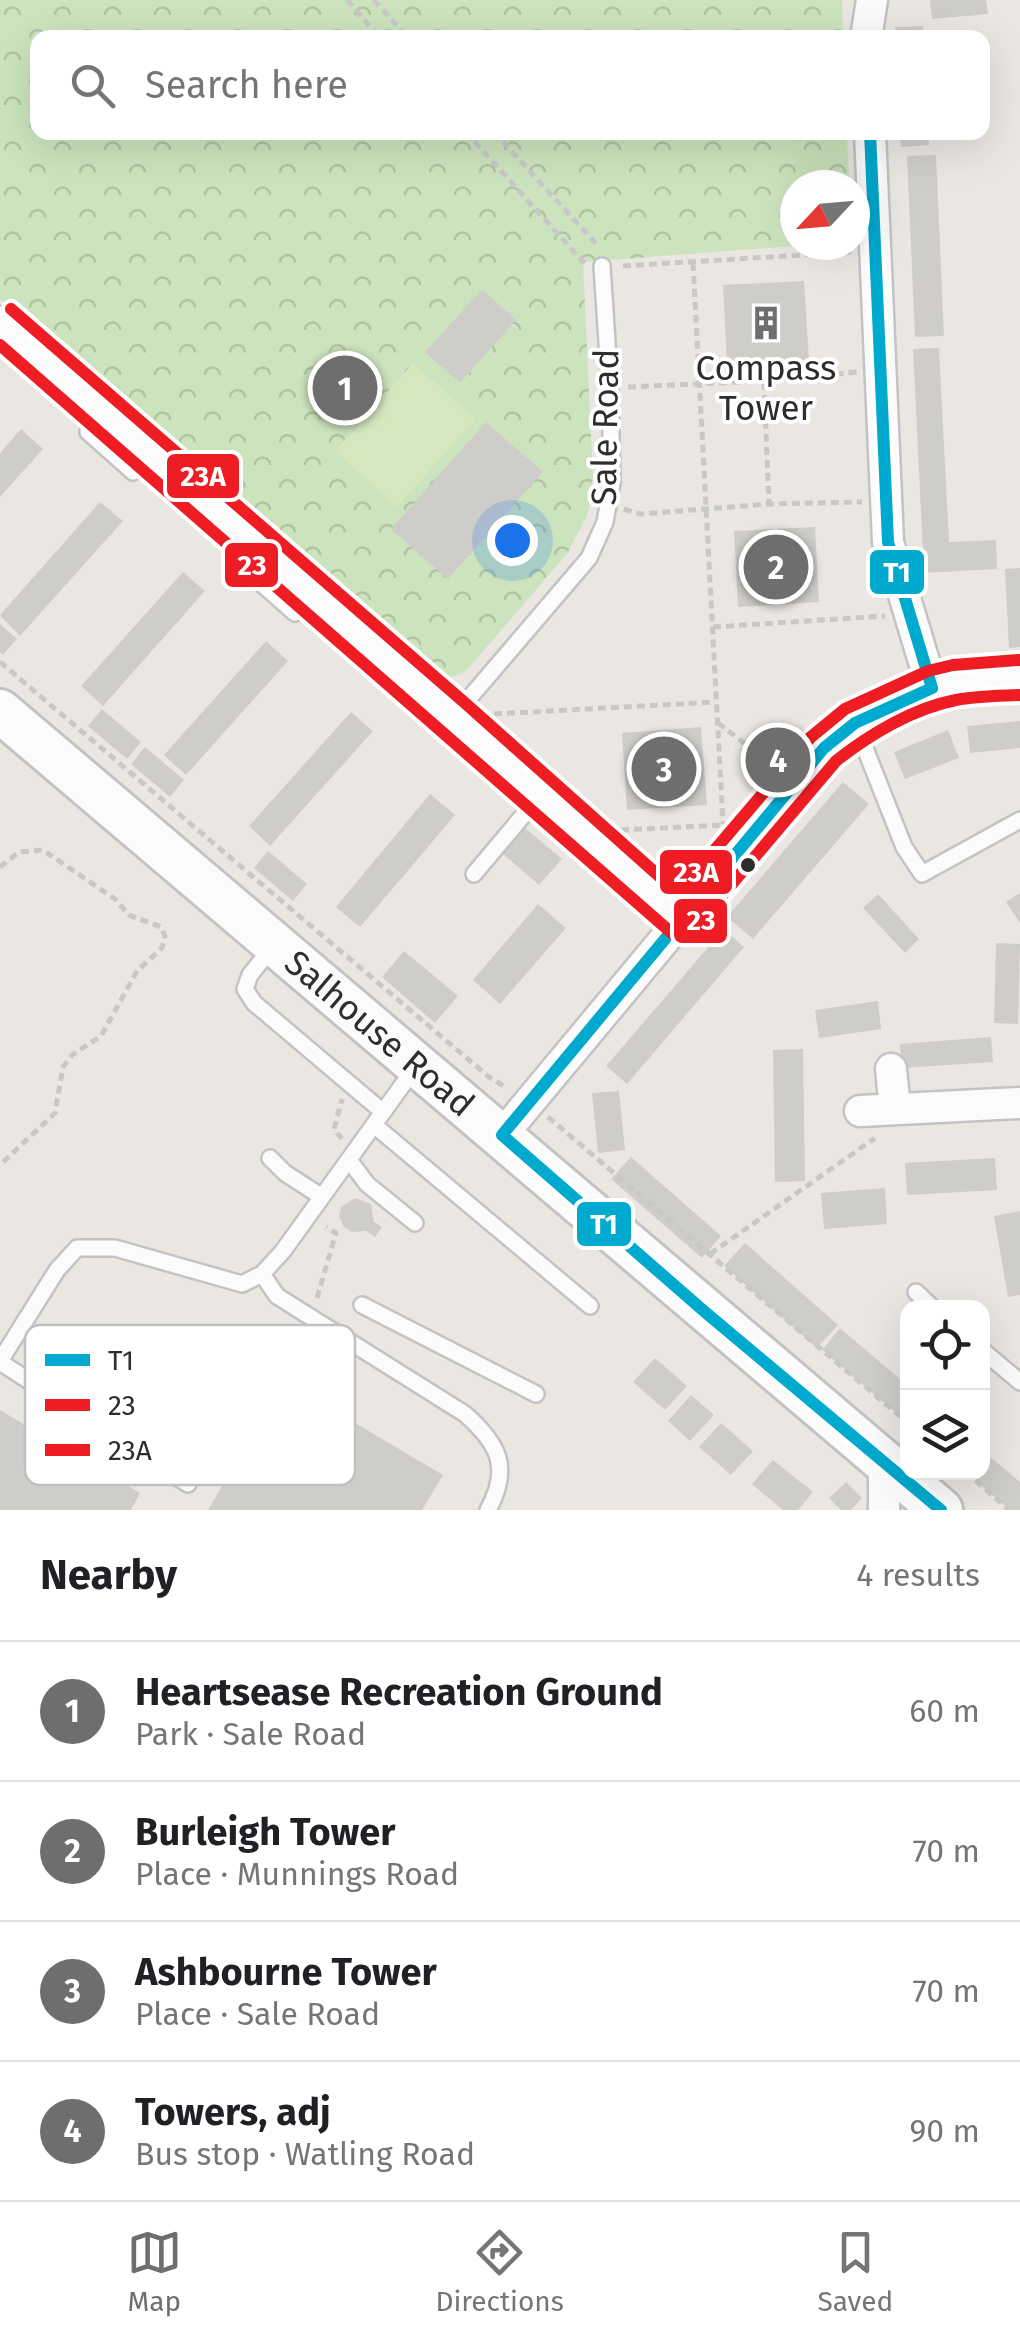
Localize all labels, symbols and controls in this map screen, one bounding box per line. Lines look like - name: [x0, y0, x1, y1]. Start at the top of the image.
- search box: [30, 30, 990, 140]
- icon: search: [65, 58, 120, 113]
- text: Search here: [145, 62, 348, 108]
- north arrow: [780, 170, 870, 260]
- building icon: Compass Tower: [747, 304, 785, 342]
- place label: Compass Tower: [696, 347, 836, 429]
- street label: Sale Road: [583, 348, 627, 506]
- pin: 1: [312, 350, 378, 426]
- line badge: 23A: [165, 452, 241, 500]
- text: 23A: [180, 460, 226, 493]
- your location: [487, 515, 538, 566]
- pin: 2: [744, 530, 808, 604]
- line badge: 23: [223, 541, 280, 589]
- line badge: T1: [868, 548, 926, 596]
- text: 23: [238, 549, 266, 582]
- text: T1: [883, 556, 911, 589]
- pin: 4: [746, 722, 810, 798]
- pin: 3: [632, 732, 696, 806]
- line badge: 23A: [658, 848, 734, 896]
- unlabelled marker: [738, 855, 758, 875]
- text: 23A: [673, 856, 719, 889]
- line badge: 23: [672, 897, 729, 945]
- text: 23: [687, 904, 715, 937]
- street label: Salhouse Road: [277, 941, 483, 1125]
- line badge: T1: [575, 1200, 633, 1248]
- text: T1: [590, 1208, 618, 1241]
- map controls: [900, 1300, 990, 1480]
- button: locate: [900, 1300, 990, 1390]
- legend: [25, 1325, 355, 1485]
- text: T1: [108, 1344, 134, 1377]
- text: 23: [108, 1389, 136, 1422]
- button: layers: [900, 1390, 990, 1480]
- text: 23A: [108, 1434, 152, 1467]
- text: Nearby: [40, 1550, 177, 1600]
- text: 4 results: [856, 1556, 980, 1594]
- text: Heartsease Recreation Ground: [135, 1669, 663, 1715]
- text: 1: [65, 1692, 80, 1730]
- text: 60 m: [909, 1692, 980, 1730]
- text: Park · Sale Road: [135, 1715, 366, 1753]
- text: Burleigh Tower: [135, 1809, 395, 1855]
- text: 2: [64, 1832, 81, 1870]
- text: 70 m: [912, 1832, 980, 1870]
- text: Place · Munnings Road: [135, 1855, 459, 1893]
- text: Ashbourne Tower: [135, 1949, 437, 1995]
- text: 3: [64, 1972, 81, 2010]
- text: 70 m: [912, 1972, 980, 2010]
- text: Place · Sale Road: [135, 1995, 380, 2033]
- text: Towers, adj: [135, 2089, 331, 2135]
- text: 4: [63, 2112, 82, 2150]
- text: 90 m: [909, 2112, 980, 2150]
- text: Bus stop · Watling Road: [135, 2135, 475, 2173]
- tab: Map: [127, 2225, 182, 2318]
- tab: Directions: [435, 2225, 564, 2318]
- tab: Saved: [817, 2225, 893, 2318]

